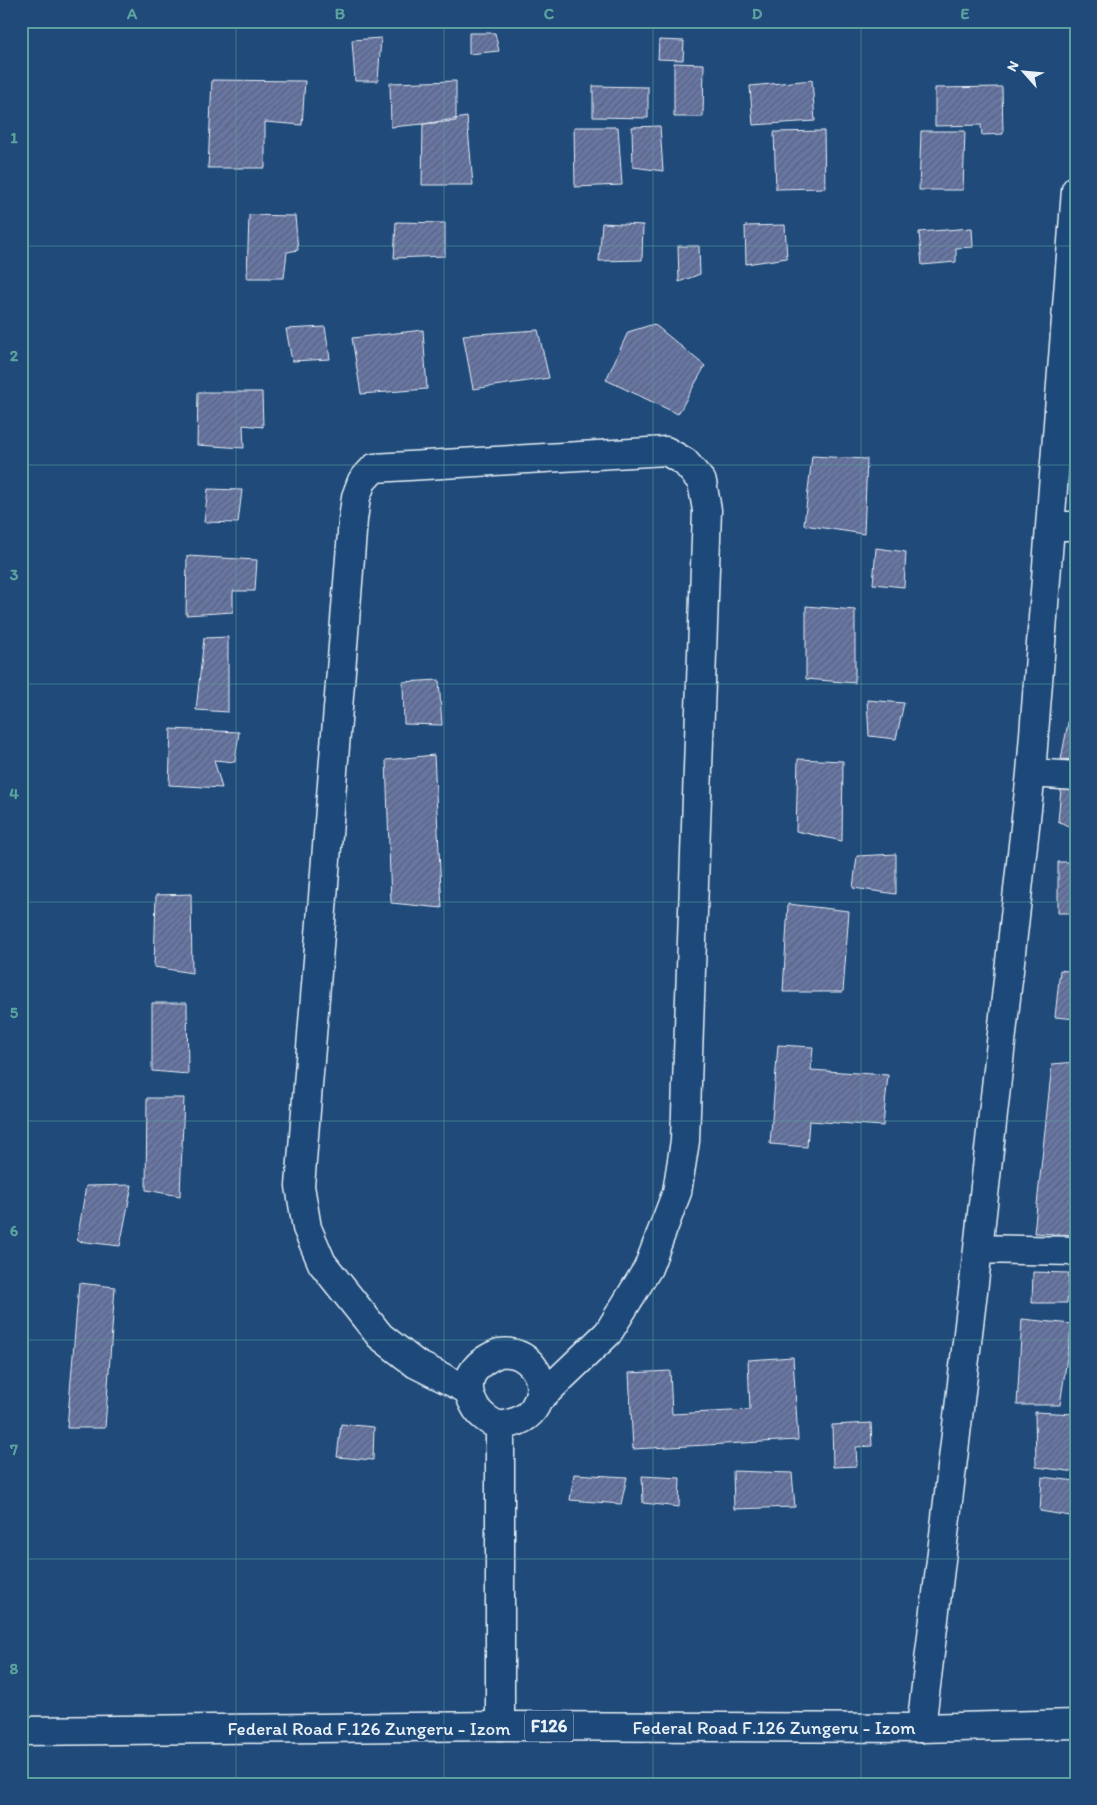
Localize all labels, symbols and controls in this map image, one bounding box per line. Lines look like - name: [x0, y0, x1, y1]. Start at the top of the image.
- text: A: [126, 4, 138, 23]
- text: B: [335, 4, 346, 23]
- text: C: [544, 4, 555, 23]
- text: D: [752, 4, 763, 23]
- text: E: [961, 4, 970, 23]
- north arrow: [1000, 48, 1050, 98]
- text: N: [1003, 58, 1023, 74]
- text: 1: [10, 128, 18, 147]
- text: 2: [10, 346, 19, 365]
- text: 3: [10, 565, 19, 584]
- text: 4: [9, 784, 19, 803]
- text: 5: [10, 1003, 19, 1022]
- text: 6: [10, 1221, 19, 1240]
- text: 7: [9, 1440, 18, 1459]
- text: 8: [10, 1659, 19, 1678]
- road number: F126: [525, 1710, 573, 1742]
- street label: Federal Road F.126 Zungeru - Izom: [632, 1716, 916, 1739]
- street label: Federal Road F.126 Zungeru - Izom: [227, 1717, 511, 1740]

